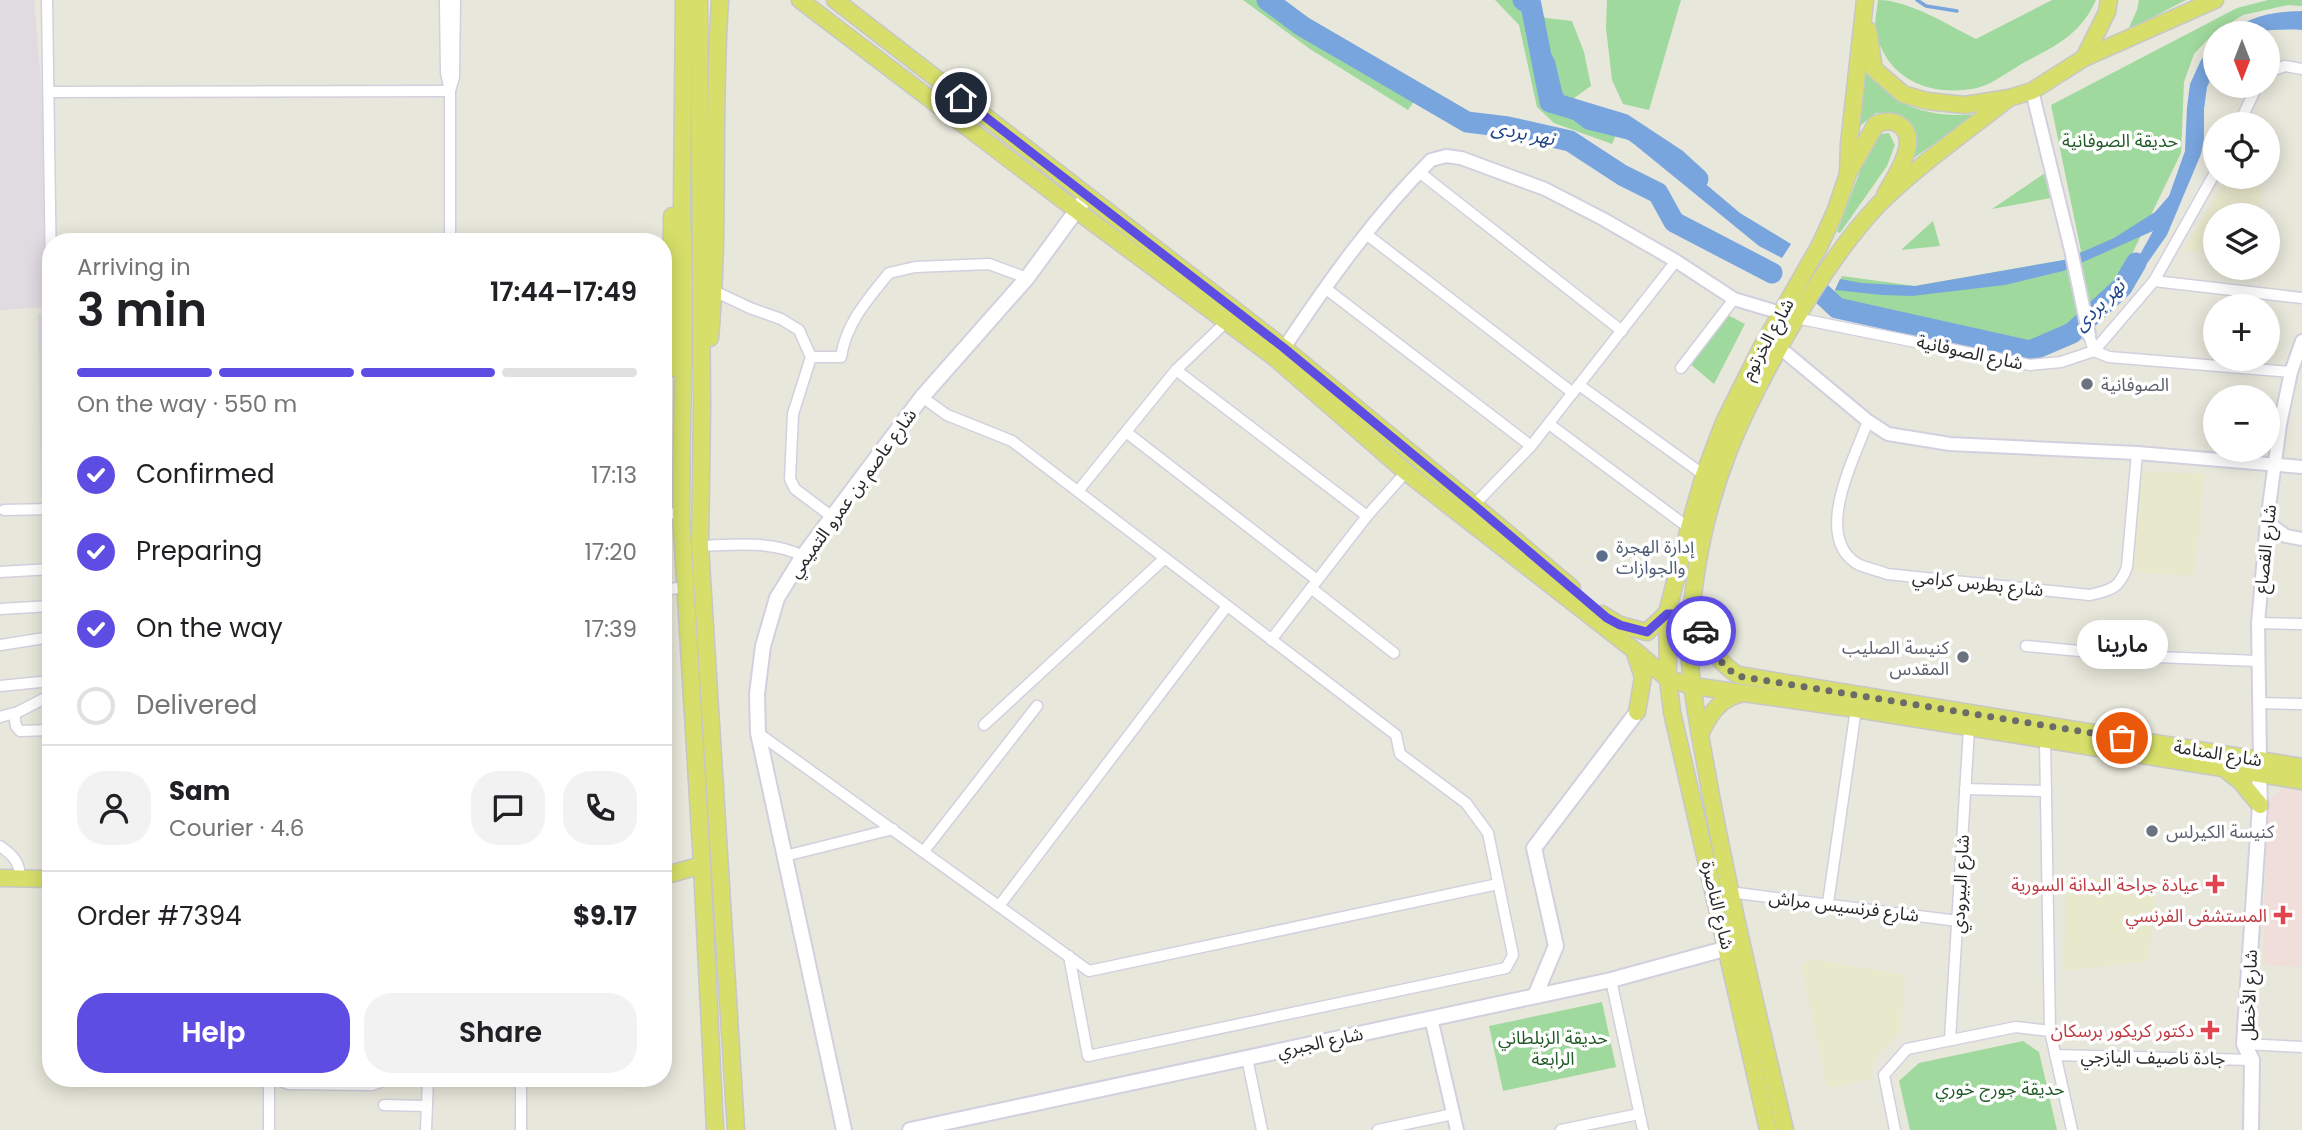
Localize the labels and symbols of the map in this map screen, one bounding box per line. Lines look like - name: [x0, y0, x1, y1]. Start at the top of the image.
- north arrow: [2203, 21, 2280, 98]
- pin: [931, 68, 991, 128]
- water label: نهر بردى: [1489, 114, 1559, 153]
- park label: حديقة الصوفانية: [2062, 128, 2178, 153]
- water label: نهر بردى: [2067, 272, 2132, 337]
- street label: شارع الخرتوم: [1734, 294, 1801, 385]
- street label: شارع الصوفانية: [1914, 329, 2025, 377]
- place label: الصوفانية: [2101, 372, 2169, 397]
- marker: الصوفانية: [2079, 376, 2095, 392]
- street label: شارع عاصم بن عمرو التميمي: [782, 403, 924, 584]
- street label: شارع القصاع: [2248, 503, 2284, 595]
- place label: إدارة الهجرة والجوازات: [1616, 534, 1695, 580]
- marker: إدارة الهجرة والجوازات: [1594, 548, 1610, 564]
- street label: شارع بطرس كرامي: [1911, 564, 2045, 604]
- courier: [1666, 596, 1736, 666]
- callout: مارينا: [2076, 619, 2168, 668]
- place label: كنيسة الصليب المقدس: [1842, 635, 1950, 681]
- marker: كنيسة الصليب المقدس: [1955, 649, 1971, 665]
- pin: [2092, 708, 2152, 768]
- street label: شارع المنامة: [2172, 734, 2264, 774]
- place label: كنيسة الكيرلس: [2166, 819, 2275, 844]
- marker: كنيسة الكيرلس: [2144, 823, 2160, 839]
- street label: شارع البيرودي: [1945, 834, 1977, 934]
- street label: شارع الناصرة: [1694, 858, 1740, 952]
- place label: عيادة جراحة البدانة السورية: [2011, 872, 2199, 897]
- marker: عيادة جراحة البدانة السورية: [2205, 874, 2225, 894]
- street label: شارع فرنسيس مراش: [1767, 884, 1921, 930]
- place label: المستشفى الفرنسي: [2126, 903, 2267, 929]
- marker: المستشفى الفرنسي: [2273, 905, 2293, 925]
- street label: شارع الأخطل: [2235, 949, 2265, 1041]
- place label: دكتور كريكور برسكان: [2051, 1018, 2194, 1043]
- marker: دكتور كريكور برسكان: [2200, 1020, 2220, 1040]
- street label: شارع الجبري: [1275, 1021, 1366, 1065]
- park label: حديقة الزبلطاني الرابعة: [1498, 1025, 1608, 1071]
- street label: جادة ناصيف اليازجي: [2080, 1043, 2226, 1072]
- park label: حديقة جورج خوري: [1935, 1076, 2065, 1102]

